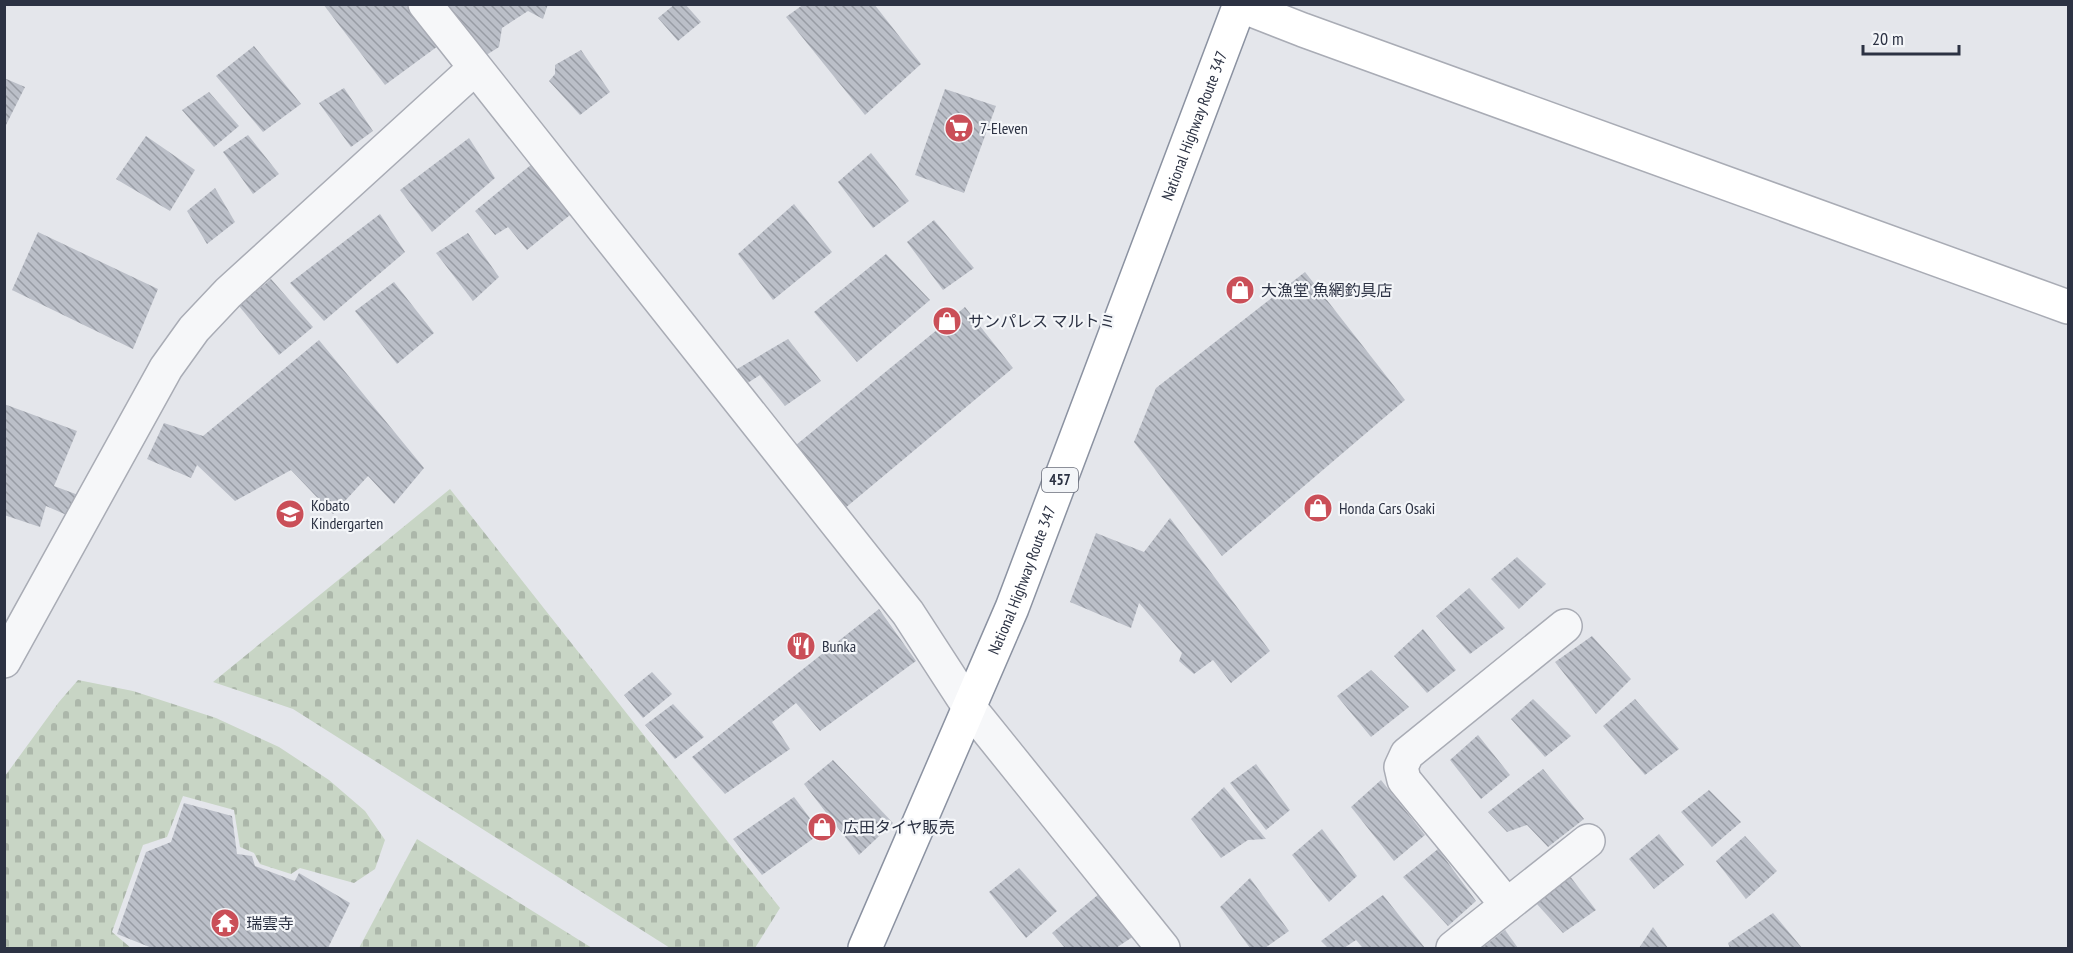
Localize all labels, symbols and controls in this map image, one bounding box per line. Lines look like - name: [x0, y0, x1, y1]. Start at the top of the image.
- scale bar: [1863, 18, 1959, 56]
- text: 20 m: [1872, 27, 1904, 50]
- street label: National Highway Route 347: [1157, 48, 1231, 203]
- supermarket icon: 7-Eleven: [943, 112, 975, 144]
- place label: 7-Eleven: [980, 118, 1028, 138]
- shop icon: 大漁堂 魚網釣具店: [1224, 274, 1256, 306]
- place label: 大漁堂 魚網釣具店: [1261, 280, 1392, 300]
- shop icon: サンパレス マルトミ: [931, 305, 963, 337]
- place label: サンパレス マルトミ: [968, 311, 1115, 331]
- road number: 457: [1042, 468, 1078, 492]
- shop icon: Honda Cars Osaki: [1302, 492, 1334, 524]
- place label: Kobato Kindergarten: [311, 495, 383, 533]
- school or university icon: Kobato Kindergarten: [274, 498, 306, 530]
- place label: Honda Cars Osaki: [1339, 498, 1435, 518]
- street label: National Highway Route 347: [983, 503, 1060, 657]
- restaurant icon: Bunka: [785, 630, 817, 662]
- place label: Bunka: [822, 636, 856, 656]
- shop icon: 広田タイヤ販売: [806, 811, 838, 843]
- place label: 広田タイヤ販売: [843, 817, 955, 837]
- temple icon: 瑞雲寺: [209, 907, 241, 939]
- place label: 瑞雲寺: [246, 913, 294, 933]

